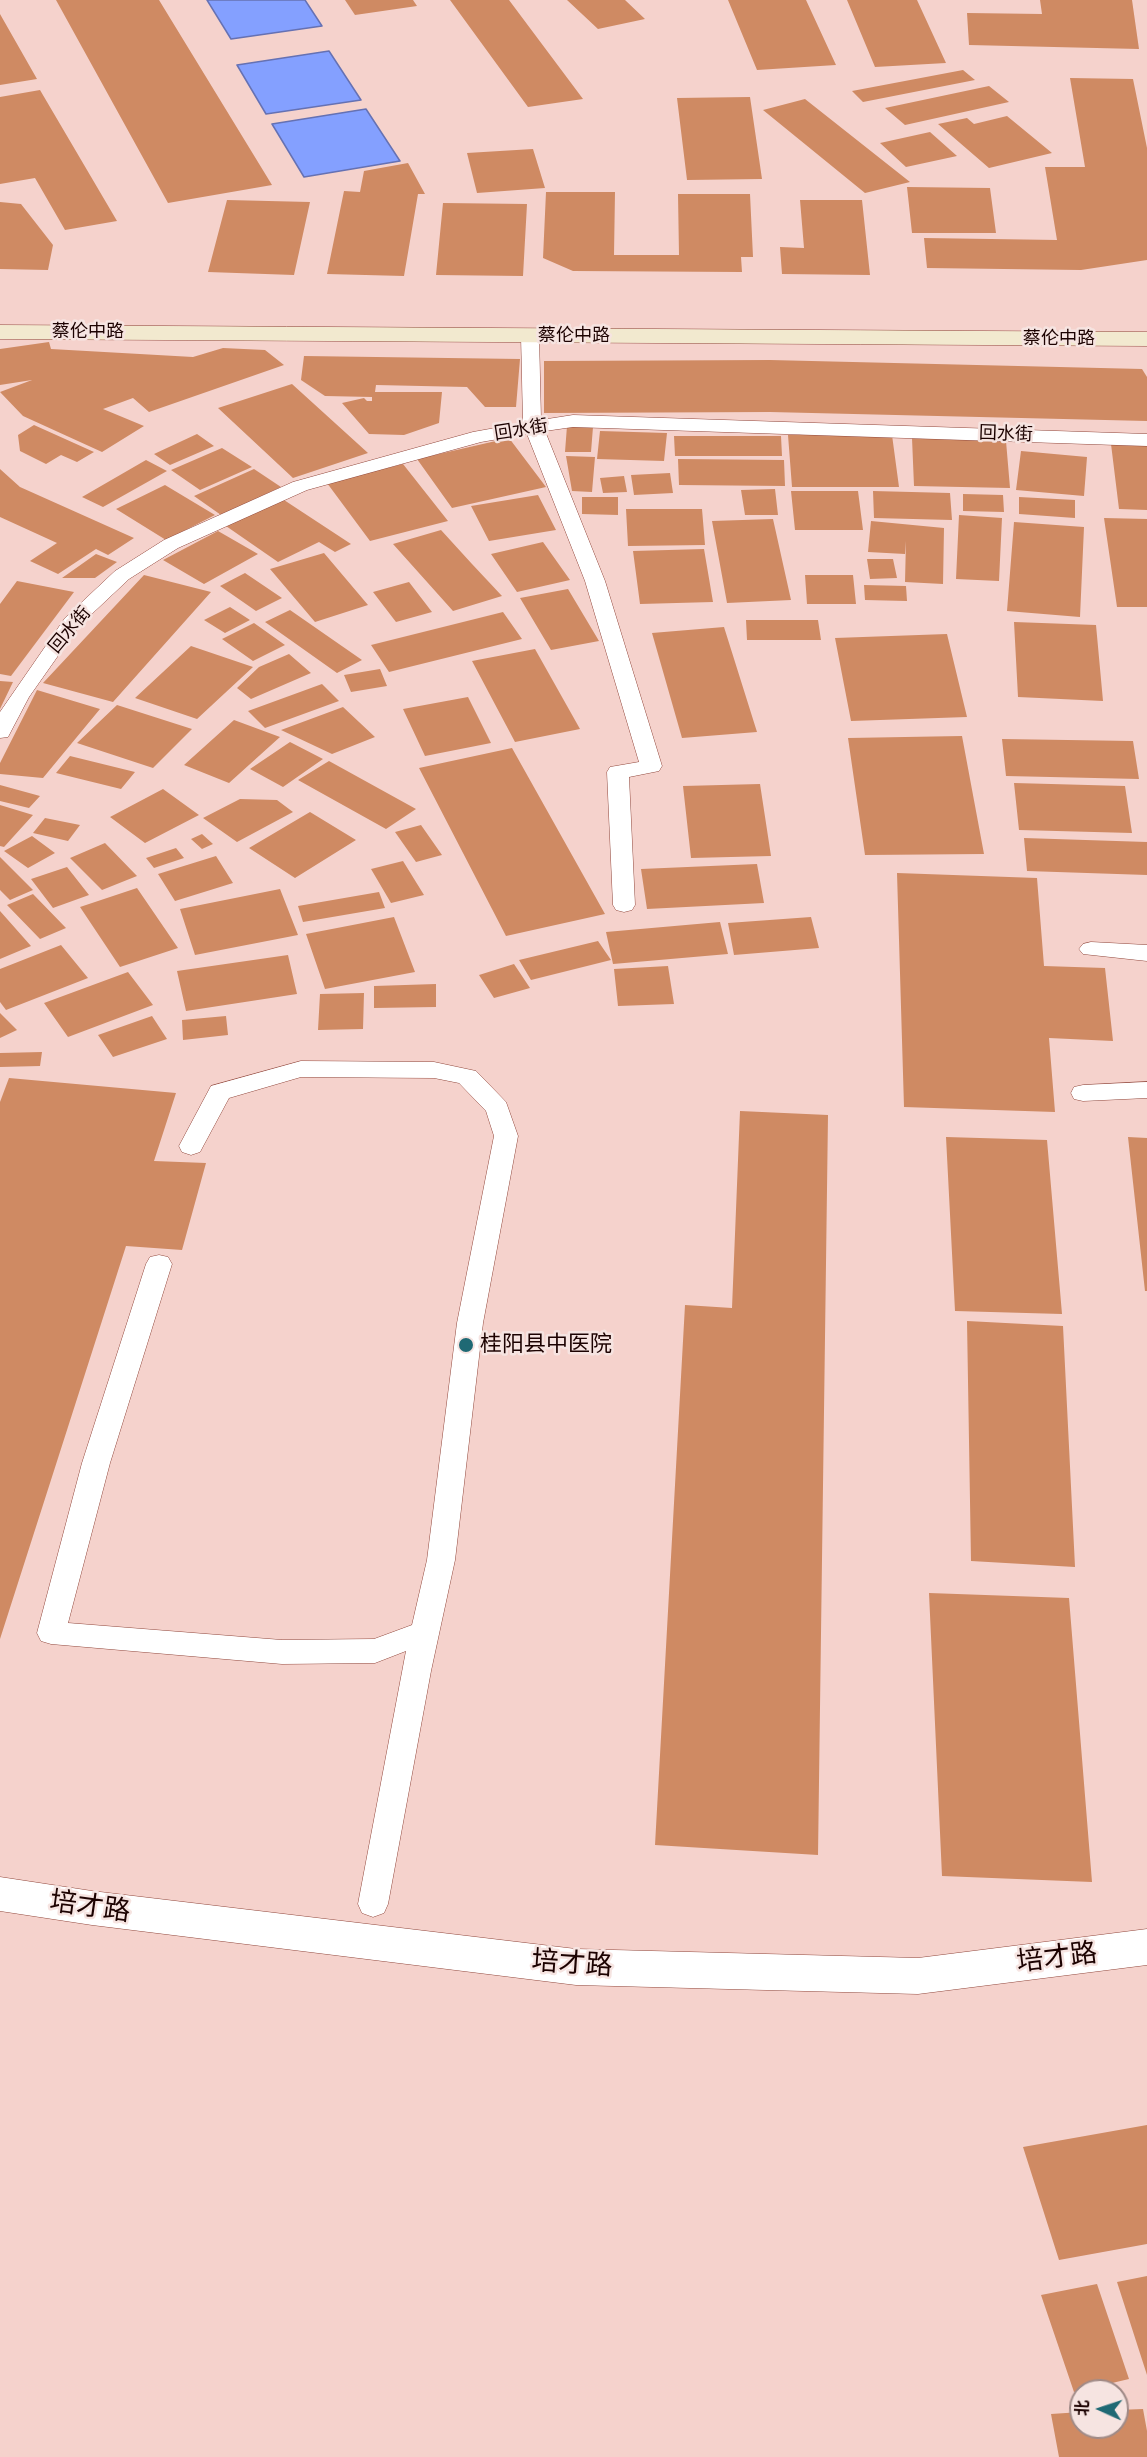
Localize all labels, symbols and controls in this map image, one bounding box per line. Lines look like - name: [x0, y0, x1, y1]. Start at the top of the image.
- street label: 蔡伦中路: [52, 321, 124, 343]
- street label: 蔡伦中路: [538, 325, 610, 347]
- street label: 蔡伦中路: [1023, 328, 1095, 350]
- street label: 回水街: [493, 415, 549, 445]
- street label: 回水街: [979, 422, 1033, 446]
- street label: 回水街: [44, 602, 96, 658]
- place label: 桂阳县中医院: [480, 1332, 612, 1358]
- marker: 桂阳县中医院: [457, 1336, 475, 1354]
- street label: 培才路: [48, 1885, 132, 1929]
- street label: 培才路: [1015, 1937, 1099, 1979]
- street label: 培才路: [530, 1945, 614, 1983]
- north arrow: [1069, 2379, 1129, 2439]
- text: 北: [1073, 2400, 1092, 2417]

